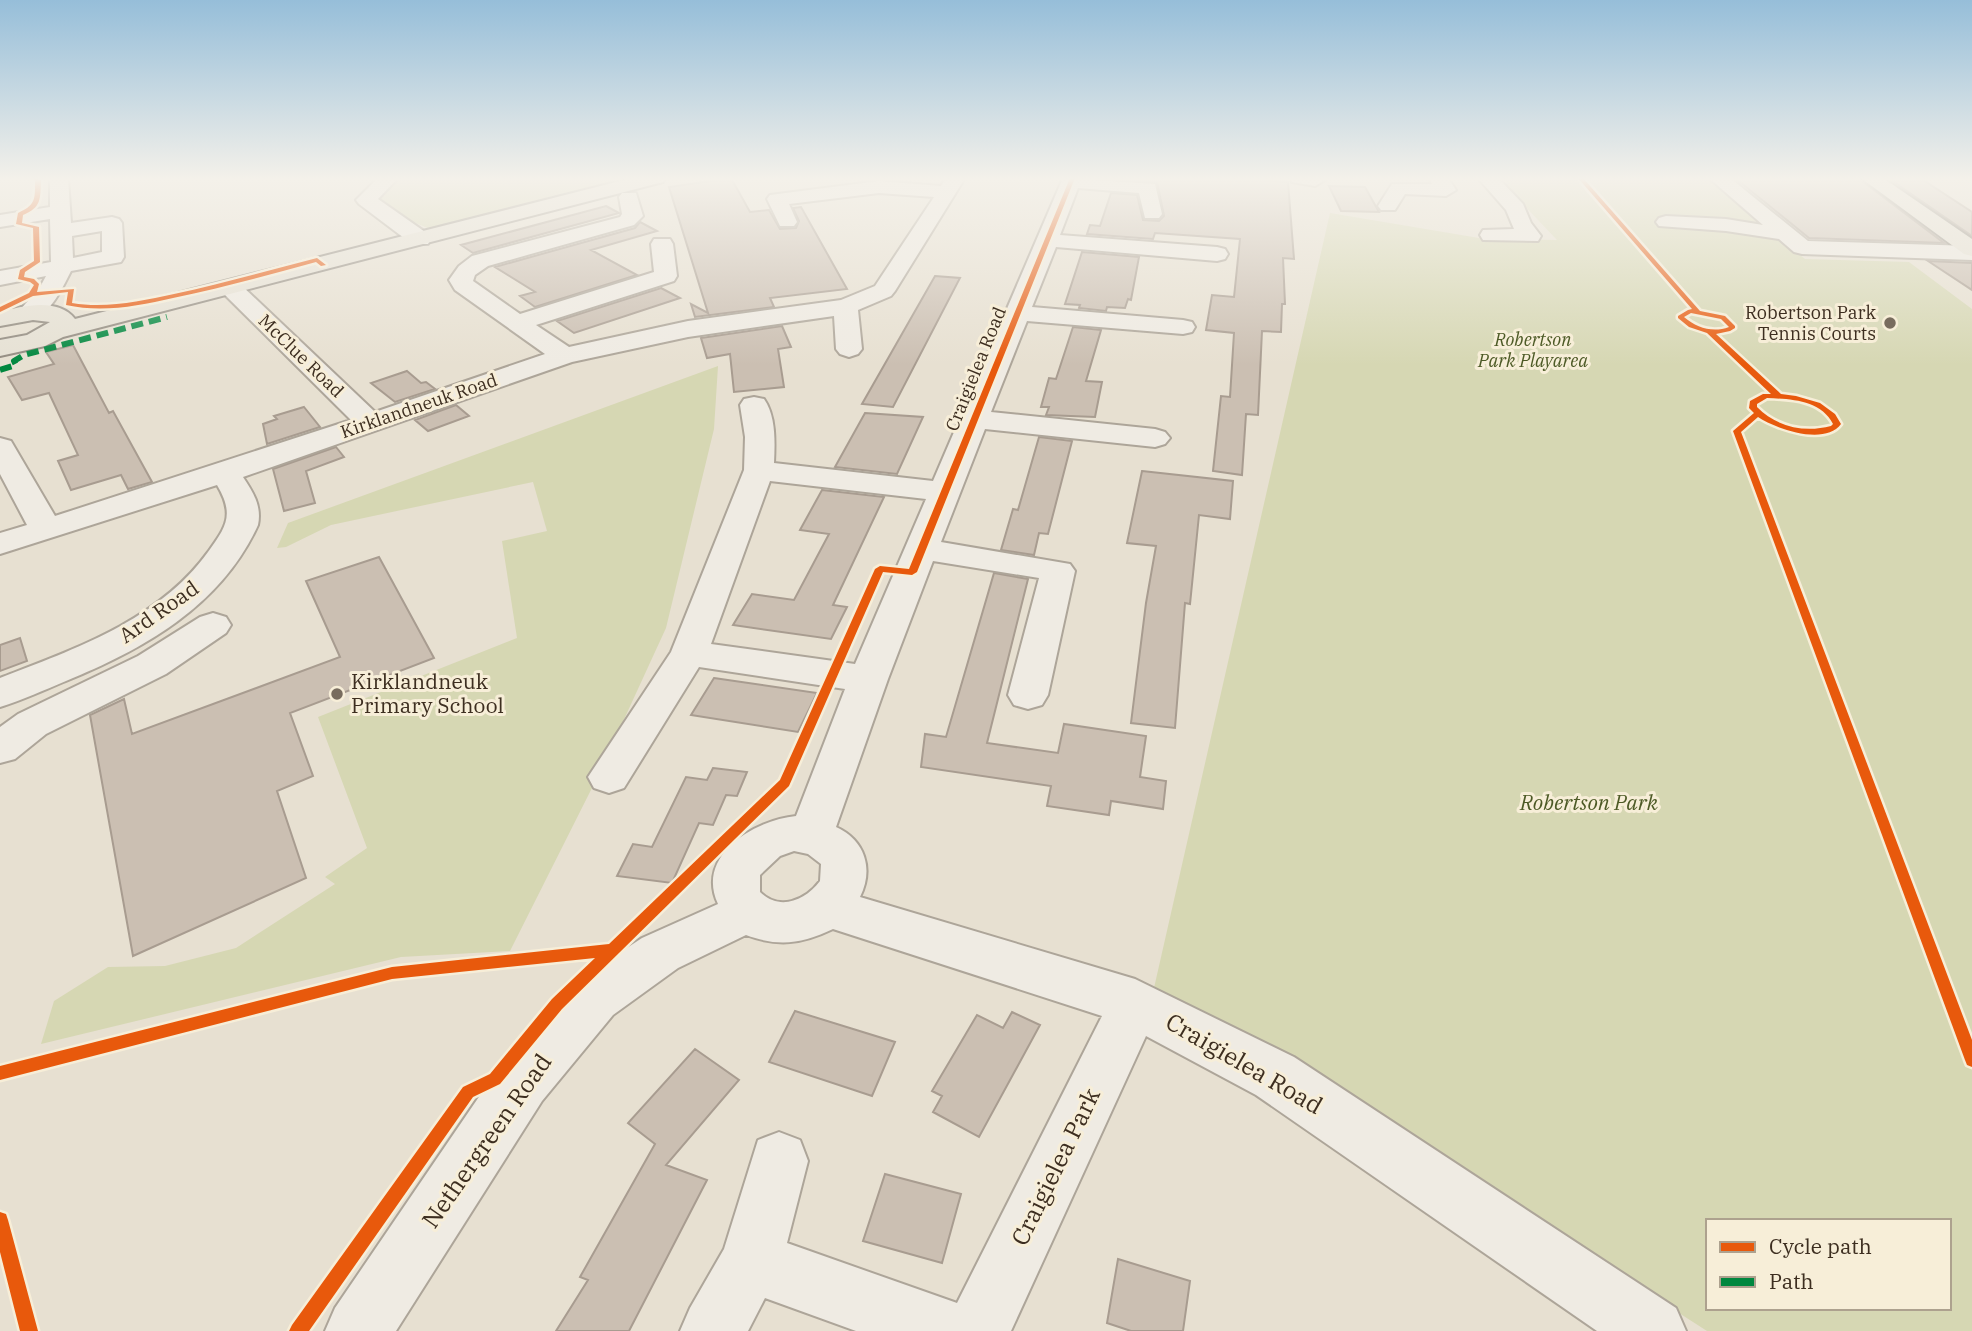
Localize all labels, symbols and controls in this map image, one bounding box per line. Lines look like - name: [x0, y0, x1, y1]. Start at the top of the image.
- place label: Robertson Park Tennis Courts: [1745, 301, 1876, 345]
- street label: Craigielea Road: [940, 303, 1011, 434]
- street label: McClue Road: [254, 309, 349, 402]
- marker: Robertson Park Tennis Courts: [1882, 315, 1898, 331]
- park label: Robertson Park Playarea: [1477, 328, 1588, 372]
- street label: Kirklandneuk Road: [337, 368, 500, 443]
- street label: Ard Road: [113, 573, 204, 649]
- place label: Kirklandneuk Primary School: [351, 667, 504, 719]
- marker: Kirklandneuk Primary School: [329, 686, 345, 702]
- park label: Robertson Park: [1519, 788, 1659, 816]
- street label: Craigielea Road: [1160, 1005, 1329, 1121]
- street label: Nethergreen Road: [414, 1047, 558, 1234]
- street label: Craigielea Park: [1003, 1083, 1107, 1251]
- legend: [1706, 1219, 1951, 1310]
- text: Cycle path: [1769, 1232, 1872, 1260]
- text: Path: [1769, 1267, 1814, 1295]

